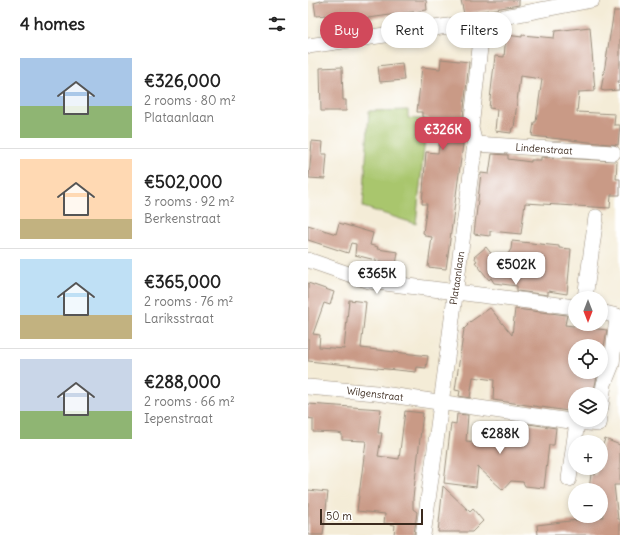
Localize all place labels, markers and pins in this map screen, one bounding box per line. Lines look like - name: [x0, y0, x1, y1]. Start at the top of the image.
- pin: €326K: [415, 117, 471, 151]
- pin: €502K: [488, 252, 544, 286]
- pin: €365K: [349, 261, 405, 295]
- pin: €288K: [472, 421, 528, 455]

